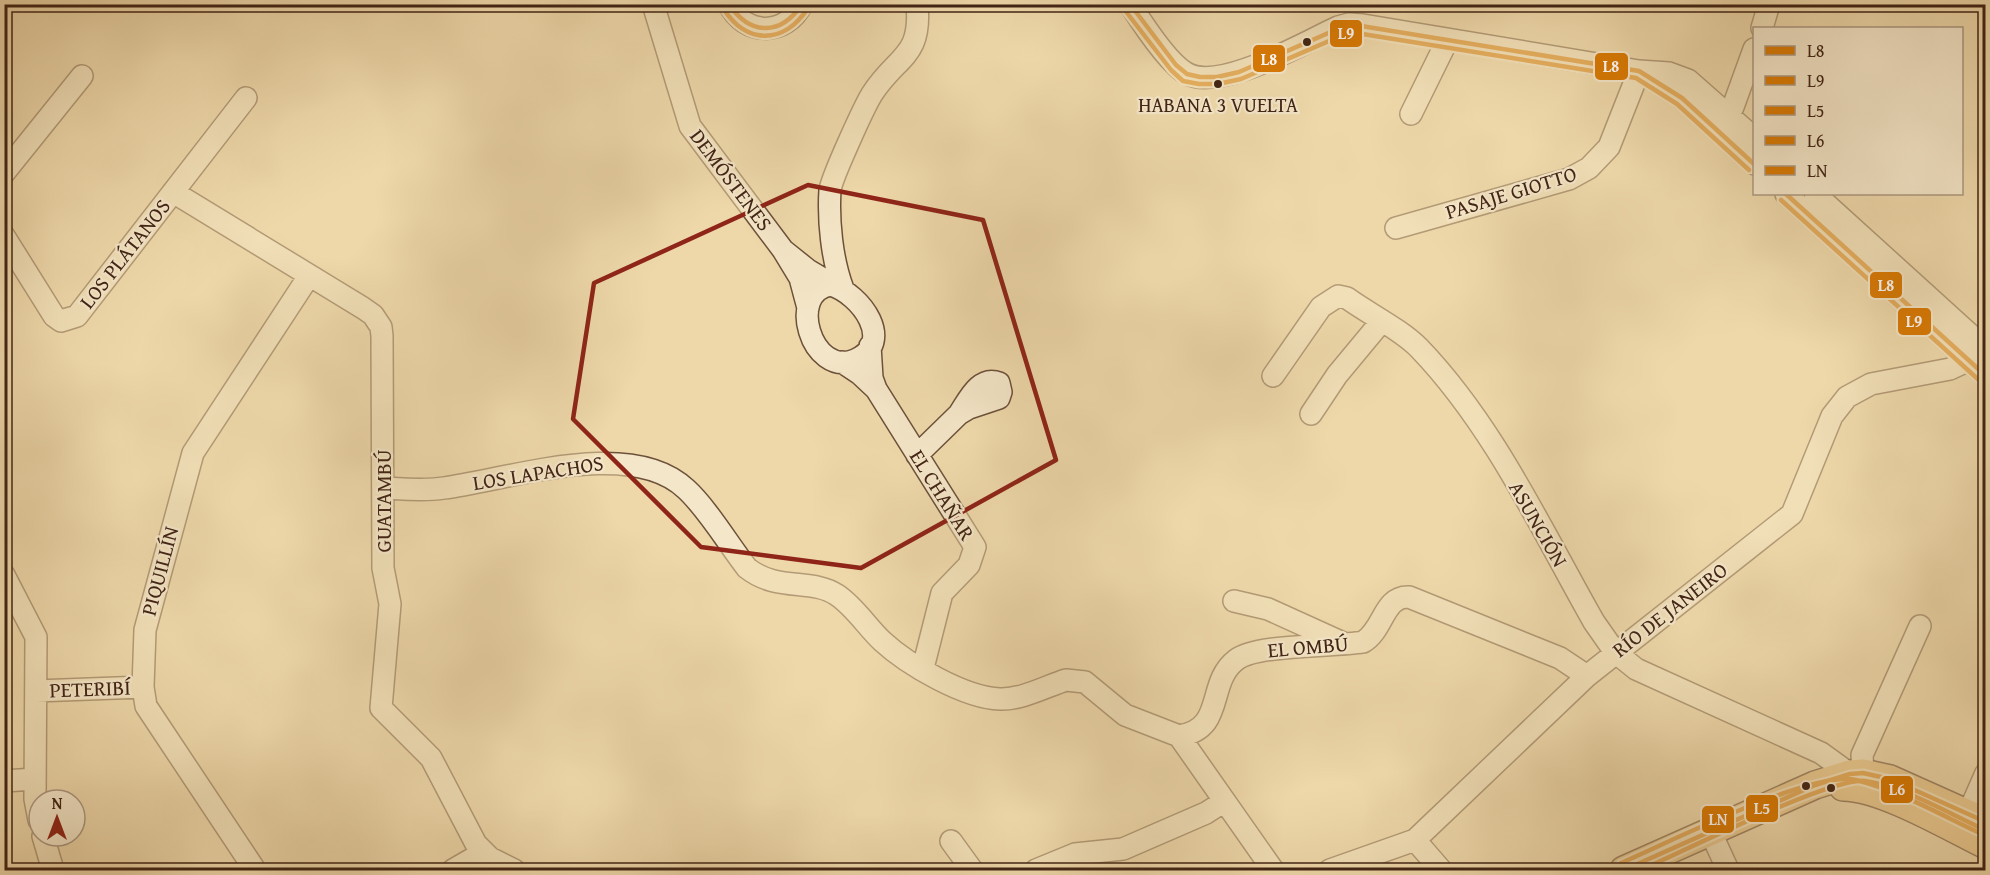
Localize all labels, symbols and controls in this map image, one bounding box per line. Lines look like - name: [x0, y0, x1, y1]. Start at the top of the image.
- line badge: L9: [1329, 19, 1363, 48]
- text: L9: [1338, 21, 1354, 45]
- legend: [1753, 27, 1963, 195]
- unlabelled marker: [1301, 36, 1313, 48]
- text: L8: [1807, 37, 1824, 64]
- line badge: L8: [1252, 44, 1286, 73]
- text: L8: [1261, 47, 1277, 71]
- line badge: L8: [1594, 52, 1629, 81]
- text: L8: [1603, 54, 1619, 78]
- text: L9: [1807, 67, 1824, 94]
- marker: HABANA 3 VUELTA: [1212, 78, 1224, 90]
- place label: HABANA 3 VUELTA: [1138, 90, 1298, 119]
- text: L5: [1807, 97, 1824, 124]
- street label: DEMÓSTENES: [683, 122, 780, 237]
- text: L6: [1807, 127, 1824, 154]
- text: LN: [1807, 157, 1828, 184]
- street label: PASAJE GIOTTO: [1442, 158, 1580, 227]
- street label: LOS PLÁTANOS: [72, 192, 177, 315]
- line badge: L8: [1869, 271, 1903, 299]
- text: L8: [1878, 273, 1894, 297]
- line badge: L9: [1897, 307, 1932, 336]
- text: L9: [1906, 309, 1922, 333]
- street label: EL CHAÑAR: [902, 443, 983, 547]
- street label: LOS LAPACHOS: [470, 447, 605, 498]
- street label: GUATAMBÚ: [368, 449, 399, 553]
- street label: ASUNCIÓN: [1501, 475, 1576, 573]
- street label: PIQUILLÍN: [133, 522, 186, 619]
- street label: RÍO DE JANEIRO: [1605, 555, 1734, 665]
- street label: EL OMBÚ: [1266, 628, 1350, 665]
- street label: PETERIBÍ: [49, 672, 132, 705]
- line badge: L6: [1880, 775, 1914, 804]
- text: L6: [1889, 777, 1905, 801]
- unlabelled marker: [1800, 780, 1812, 792]
- unlabelled marker: [1825, 782, 1837, 794]
- north arrow: [27, 788, 87, 848]
- text: N: [52, 791, 63, 815]
- line badge: L5: [1745, 794, 1779, 823]
- text: L5: [1754, 796, 1770, 820]
- line badge: LN: [1701, 805, 1735, 834]
- text: LN: [1708, 807, 1728, 831]

